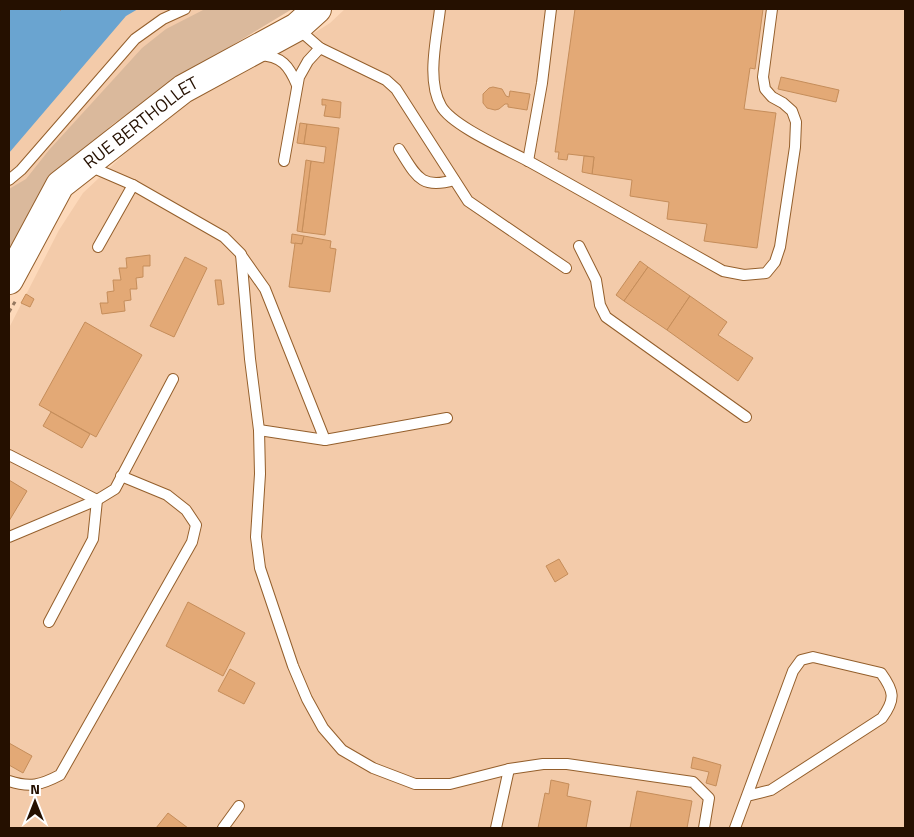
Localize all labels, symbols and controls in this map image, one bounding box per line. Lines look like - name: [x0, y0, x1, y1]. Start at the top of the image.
- street label: RUE BERTHOLLET: [77, 69, 203, 175]
- north arrow: [10, 777, 60, 827]
- text: N: [30, 778, 40, 799]

